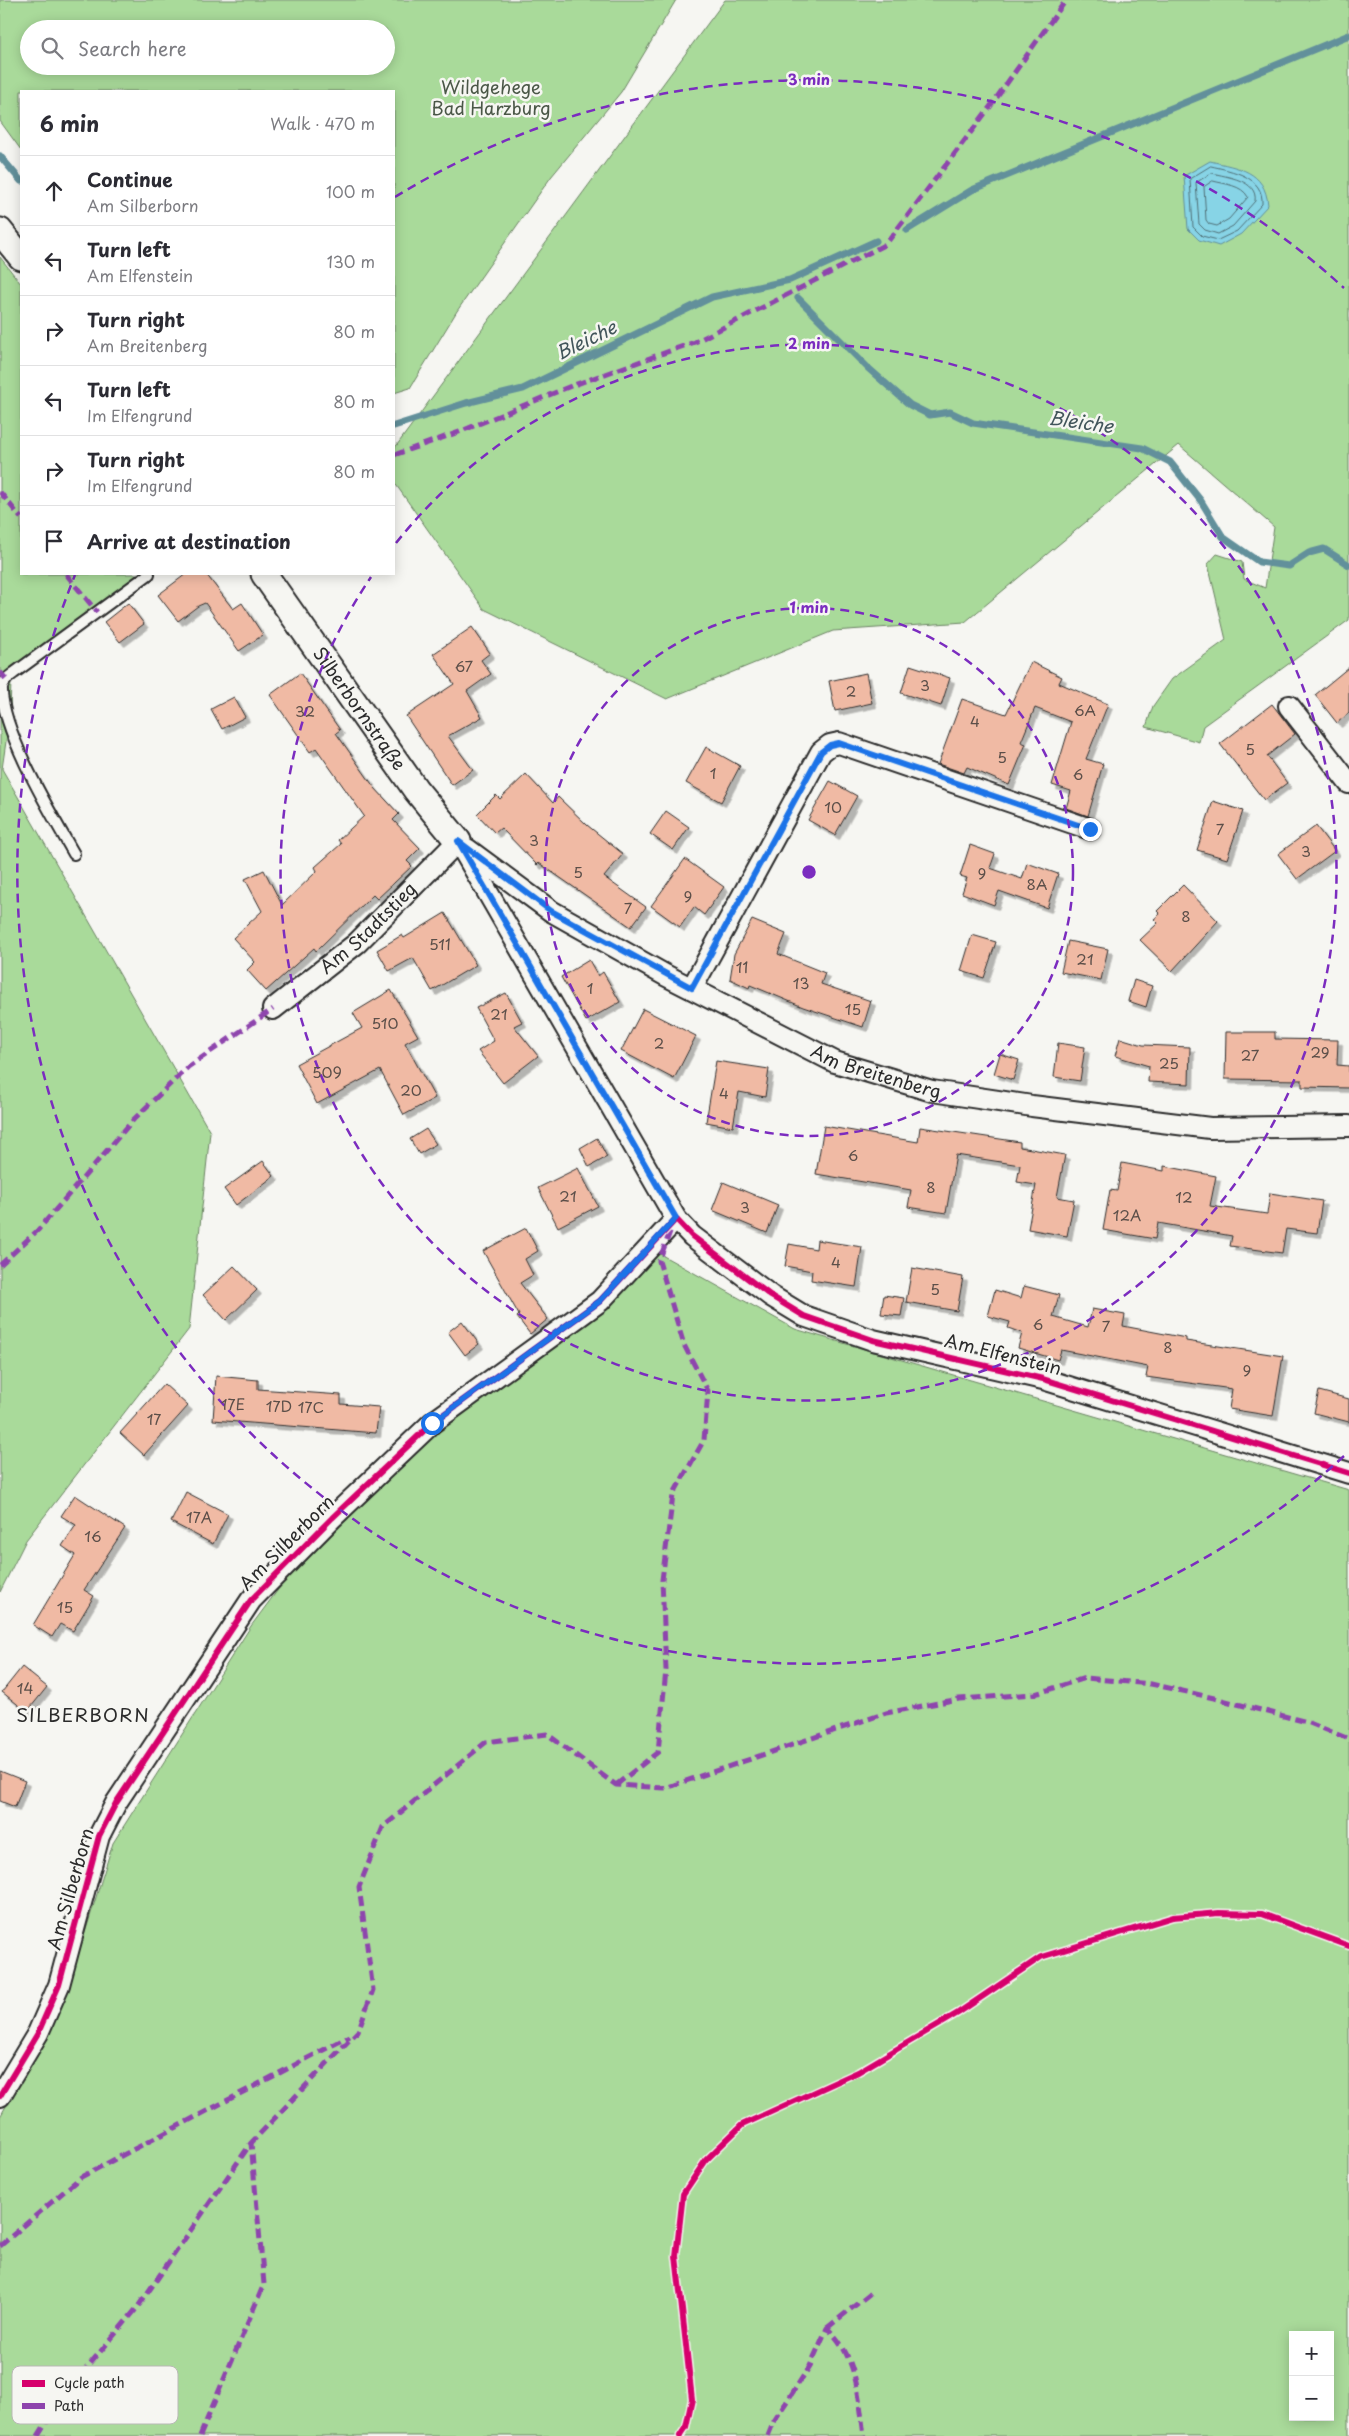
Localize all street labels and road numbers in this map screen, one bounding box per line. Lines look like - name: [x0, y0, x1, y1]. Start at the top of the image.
- street label: Silberbornstraße: [307, 641, 413, 775]
- street label: Am Stadtstieg: [313, 875, 422, 980]
- street label: Am Breitenberg: [806, 1037, 943, 1104]
- street label: Am Elfenstein: [942, 1326, 1065, 1381]
- street label: Am Silberborn: [232, 1488, 340, 1596]
- street label: Am Silberborn: [39, 1825, 100, 1953]

